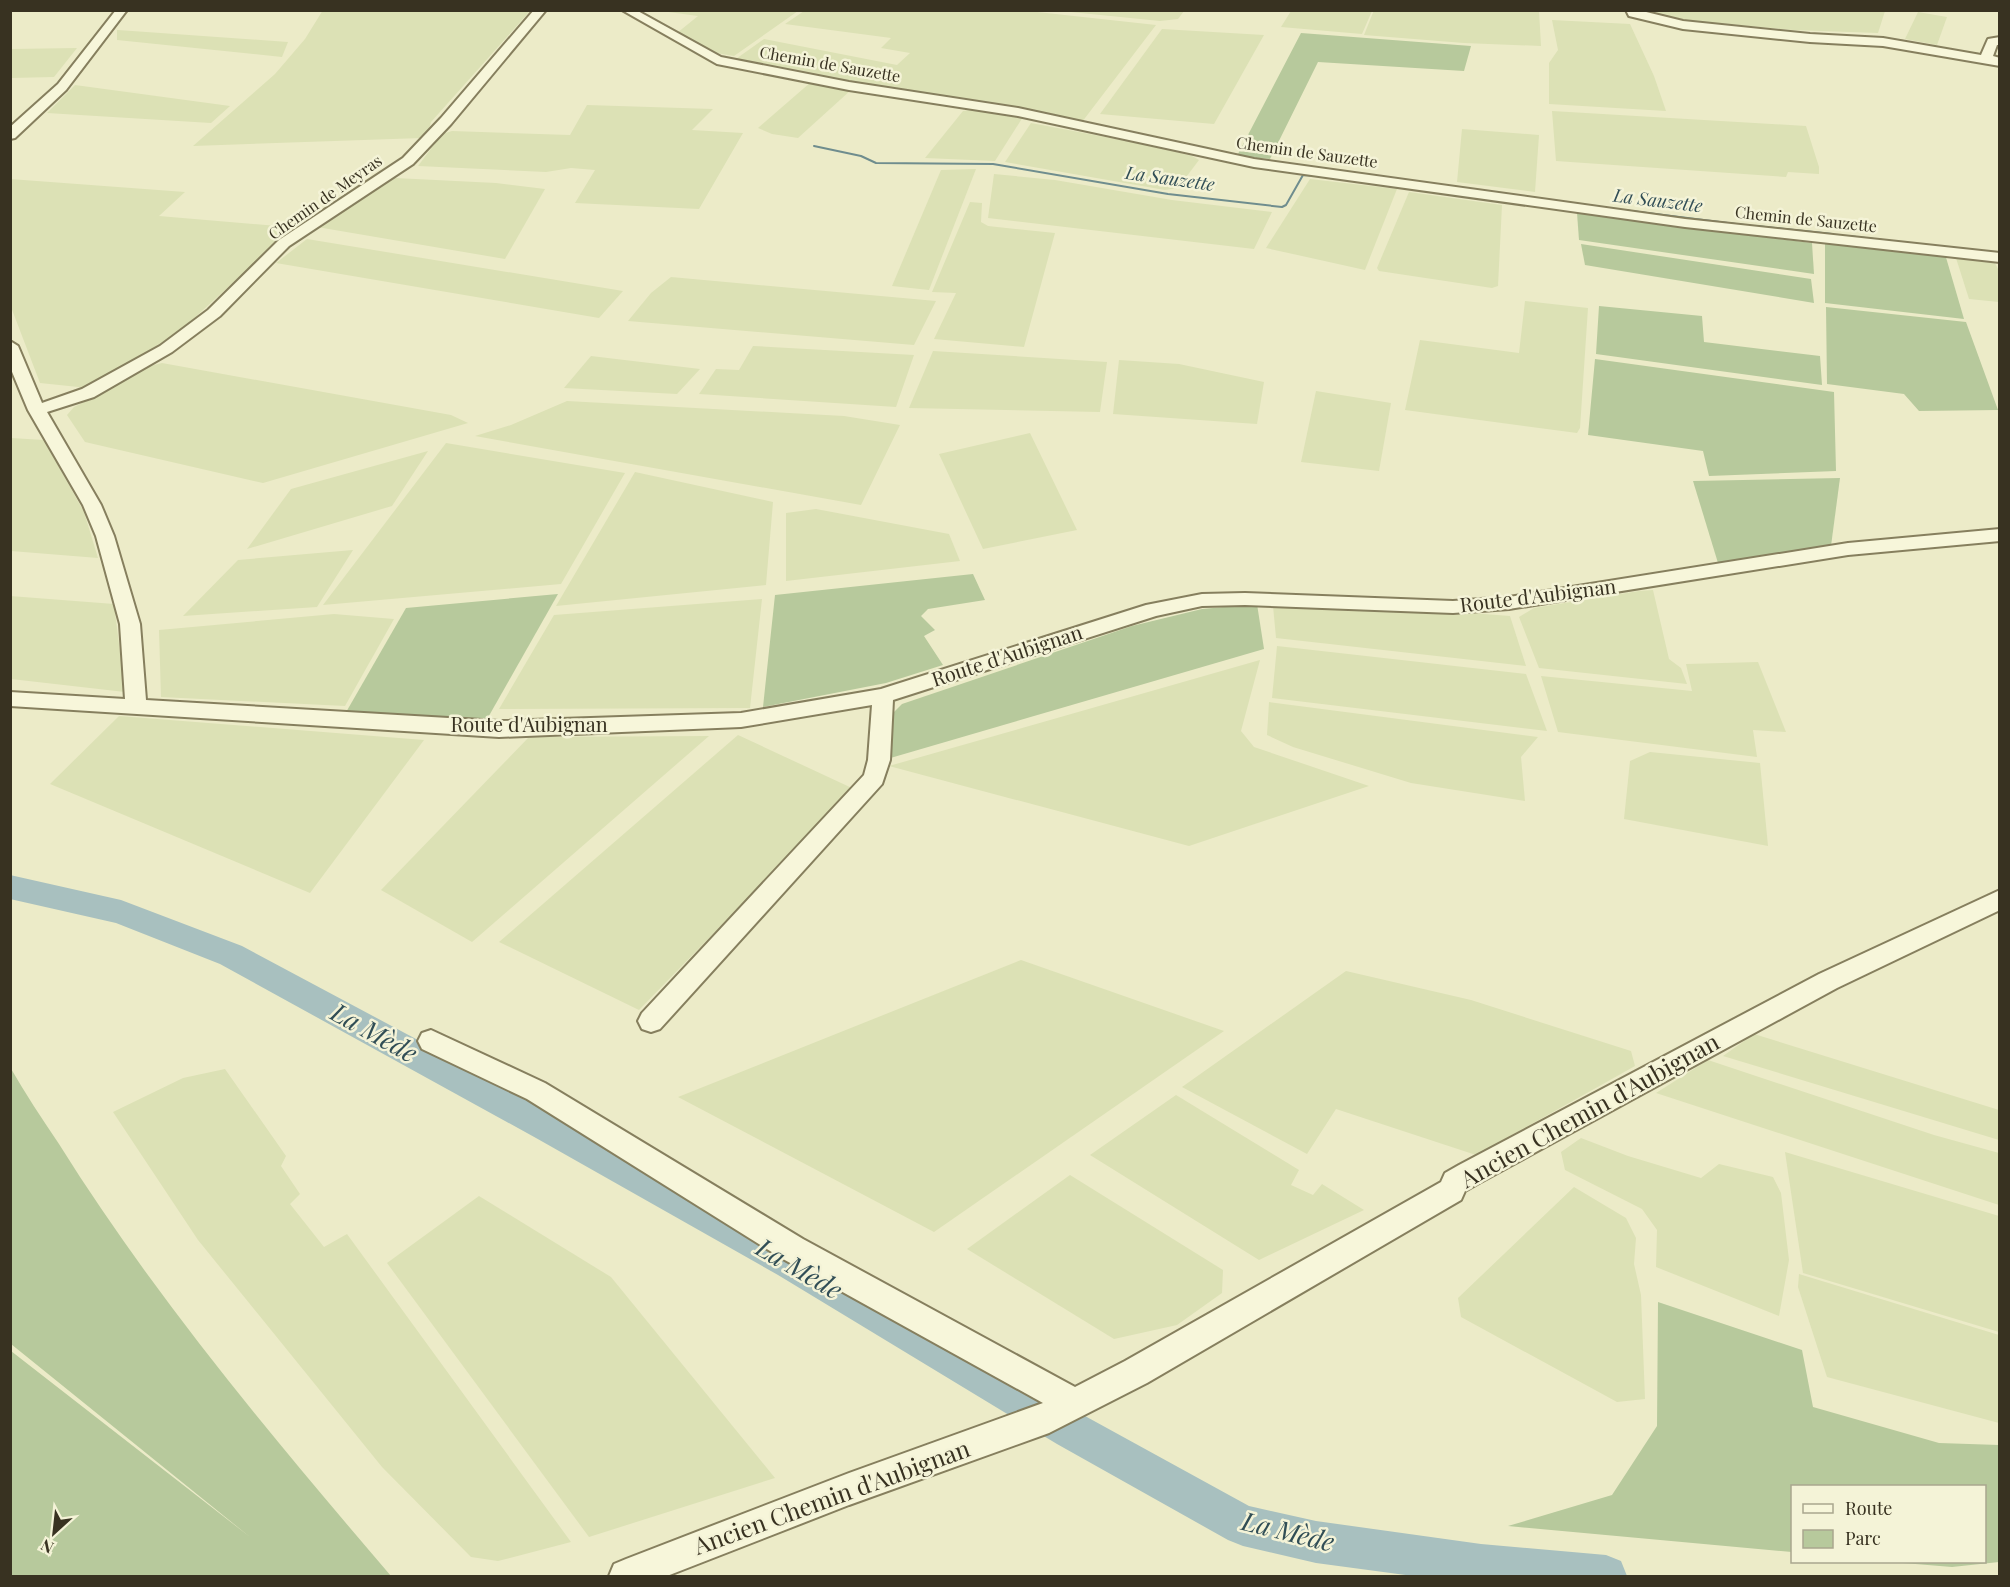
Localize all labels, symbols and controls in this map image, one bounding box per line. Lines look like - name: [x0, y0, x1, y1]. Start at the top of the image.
- street label: Chemin de Sauzette: [758, 41, 902, 86]
- street label: Chemin de Sauzette: [1235, 131, 1379, 172]
- street label: Chemin de Meyras: [264, 149, 386, 244]
- water label: La Sauzette: [1123, 160, 1216, 196]
- water label: La Sauzette: [1611, 183, 1704, 217]
- street label: Chemin de Sauzette: [1734, 201, 1878, 236]
- street label: Route d'Aubignan: [1458, 572, 1618, 617]
- street label: Route d'Aubignan: [928, 617, 1086, 692]
- street label: Route d'Aubignan: [450, 710, 608, 737]
- water label: La Mède: [324, 993, 424, 1070]
- street label: Ancien Chemin d'Aubignan: [1453, 1025, 1724, 1194]
- water label: La Mède: [750, 1229, 849, 1306]
- street label: Ancien Chemin d'Aubignan: [688, 1431, 974, 1561]
- legend: [1791, 1485, 1986, 1563]
- text: Route: [1845, 1496, 1892, 1520]
- water label: La Mède: [1238, 1502, 1338, 1559]
- north arrow: [24, 1503, 84, 1563]
- text: Parc: [1845, 1526, 1881, 1550]
- text: N: [37, 1535, 57, 1559]

